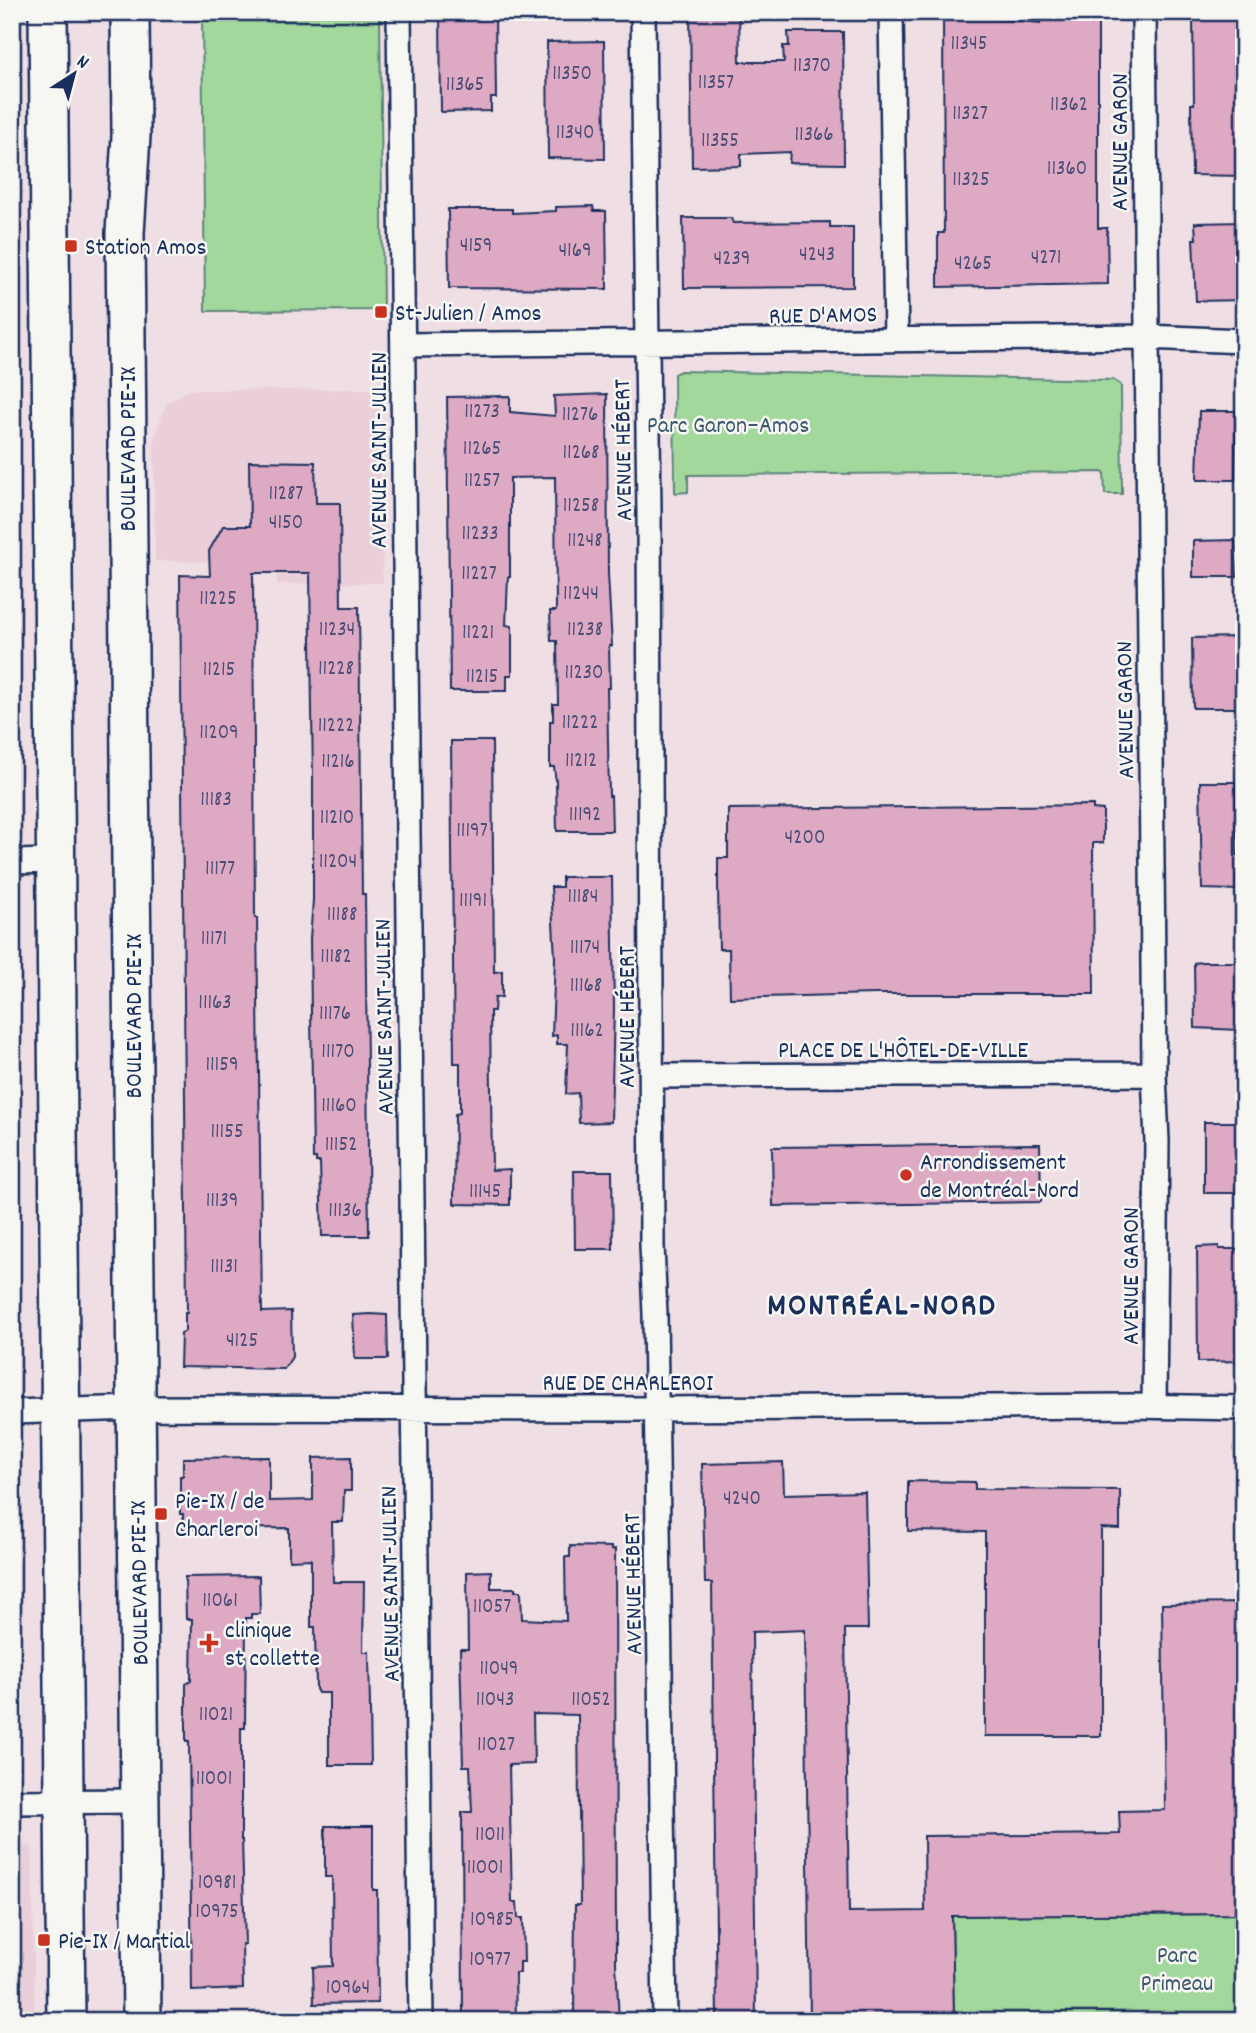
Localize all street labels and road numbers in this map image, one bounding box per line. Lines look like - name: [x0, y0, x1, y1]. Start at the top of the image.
- street label: AVENUE GARON: [1105, 73, 1139, 211]
- street label: RUE D'AMOS: [769, 299, 877, 335]
- street label: AVENUE SAINT-JULIEN: [364, 352, 398, 548]
- street label: BOULEVARD PIE-IX: [113, 367, 147, 532]
- street label: AVENUE HÉBERT: [607, 378, 643, 521]
- street label: AVENUE GARON: [1109, 641, 1145, 779]
- street label: AVENUE SAINT-JULIEN: [367, 918, 405, 1115]
- street label: BOULEVARD PIE-IX: [119, 934, 153, 1099]
- street label: AVENUE HÉBERT: [612, 946, 646, 1088]
- street label: PLACE DE L'HÔTEL-DE-VILLE: [778, 1035, 1028, 1069]
- street label: AVENUE GARON: [1116, 1207, 1150, 1345]
- street label: RUE DE CHARLEROI: [543, 1368, 714, 1402]
- street label: AVENUE SAINT-JULIEN: [373, 1485, 411, 1682]
- street label: BOULEVARD PIE-IX: [123, 1500, 159, 1666]
- street label: AVENUE HÉBERT: [617, 1512, 653, 1655]

